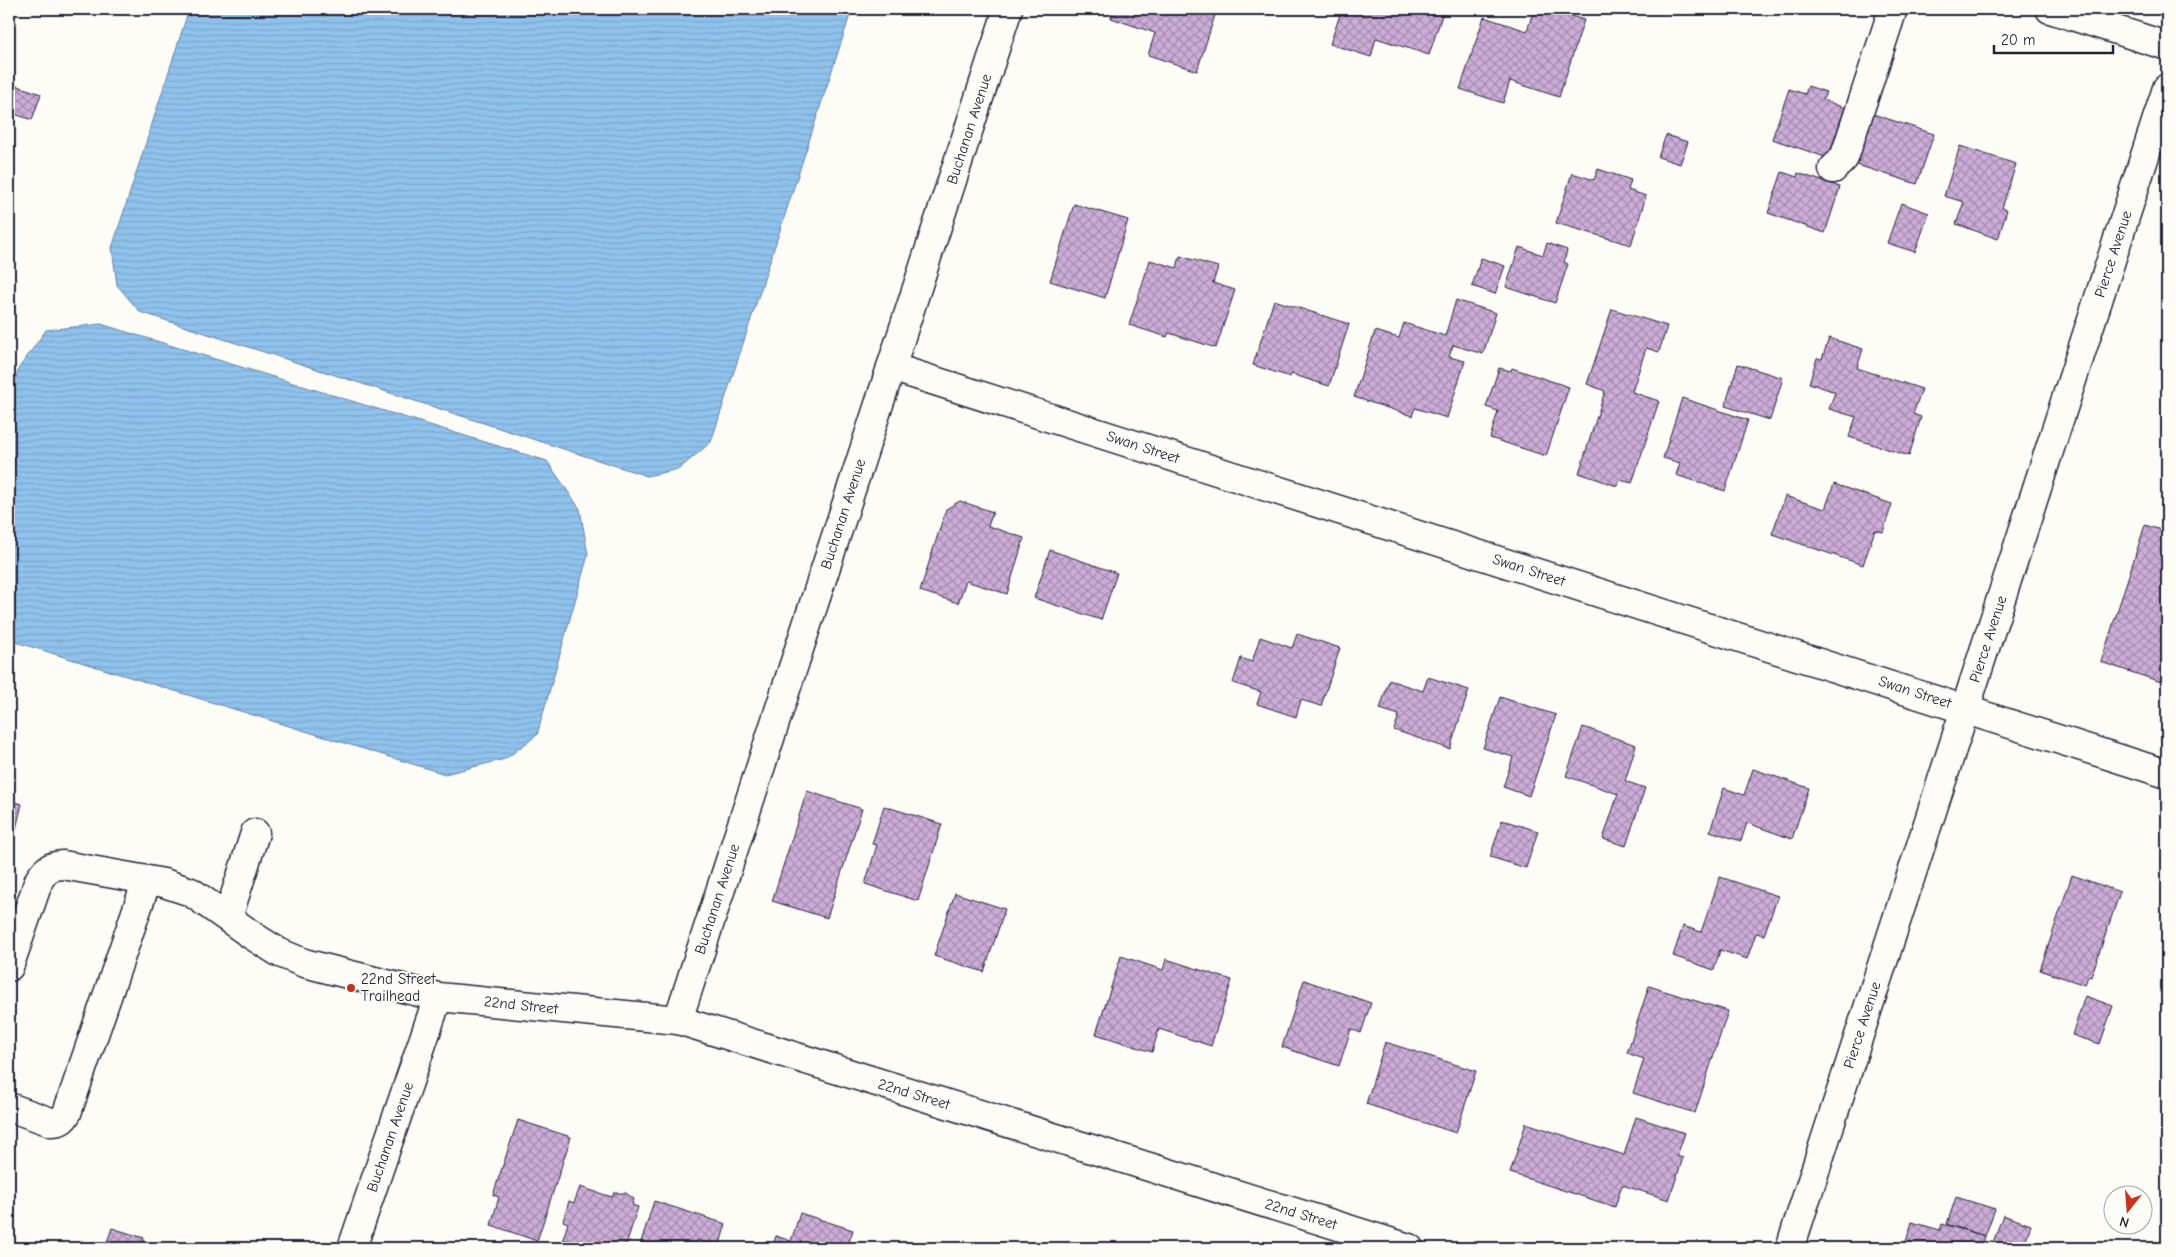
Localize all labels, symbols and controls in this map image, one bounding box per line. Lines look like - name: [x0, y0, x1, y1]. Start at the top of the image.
- scale bar: [1994, 22, 2112, 54]
- text: 20 m: [2001, 31, 2035, 49]
- street label: Buchanan Avenue: [943, 71, 995, 186]
- street label: Pierce Avenue: [2090, 208, 2136, 300]
- street label: Swan Street: [1104, 427, 1182, 467]
- street label: Buchanan Avenue: [817, 456, 869, 571]
- street label: Swan Street: [1490, 550, 1568, 590]
- street label: Pierce Avenue: [1965, 593, 2011, 685]
- street label: Swan Street: [1876, 672, 1954, 712]
- street label: Buchanan Avenue: [691, 841, 743, 956]
- place label: 22nd Street Trailhead: [361, 970, 436, 1005]
- street label: Pierce Avenue: [1839, 979, 1885, 1071]
- marker: 22nd Street Trailhead: [345, 982, 357, 994]
- street label: 22nd Street: [483, 992, 560, 1018]
- street label: 22nd Street: [876, 1075, 953, 1114]
- street label: Buchanan Avenue: [363, 1079, 417, 1194]
- north arrow: [2104, 1184, 2154, 1234]
- street label: 22nd Street: [1263, 1195, 1340, 1234]
- text: N: [2117, 1212, 2131, 1231]

